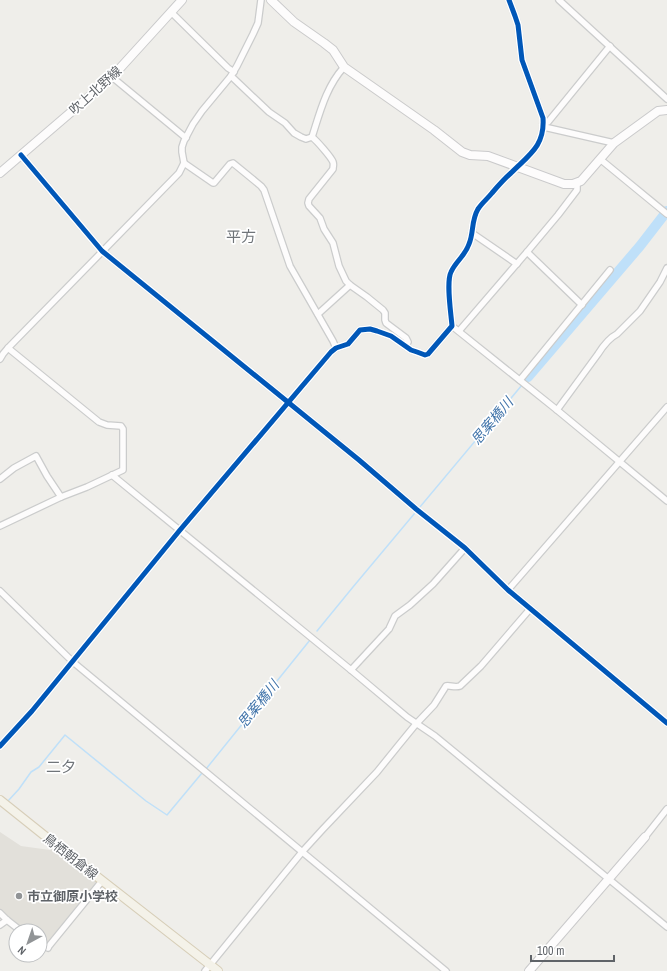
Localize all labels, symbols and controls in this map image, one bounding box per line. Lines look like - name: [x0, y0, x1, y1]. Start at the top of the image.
- street label: 吹上北野線: [65, 62, 125, 118]
- district label: 平方: [226, 226, 256, 247]
- water label: 思案橋川: [467, 392, 518, 448]
- water label: 思案橋川: [233, 675, 284, 731]
- district label: 二夕: [46, 756, 76, 777]
- street label: 鳥栖朝倉線: [40, 830, 102, 883]
- place label: 市立御原小学校: [27, 888, 118, 905]
- marker: 市立御原小学校: [14, 891, 24, 901]
- north arrow: [8, 923, 48, 963]
- scale bar: [531, 937, 614, 963]
- text: N: [15, 943, 29, 958]
- text: 100 m: [537, 943, 564, 959]

